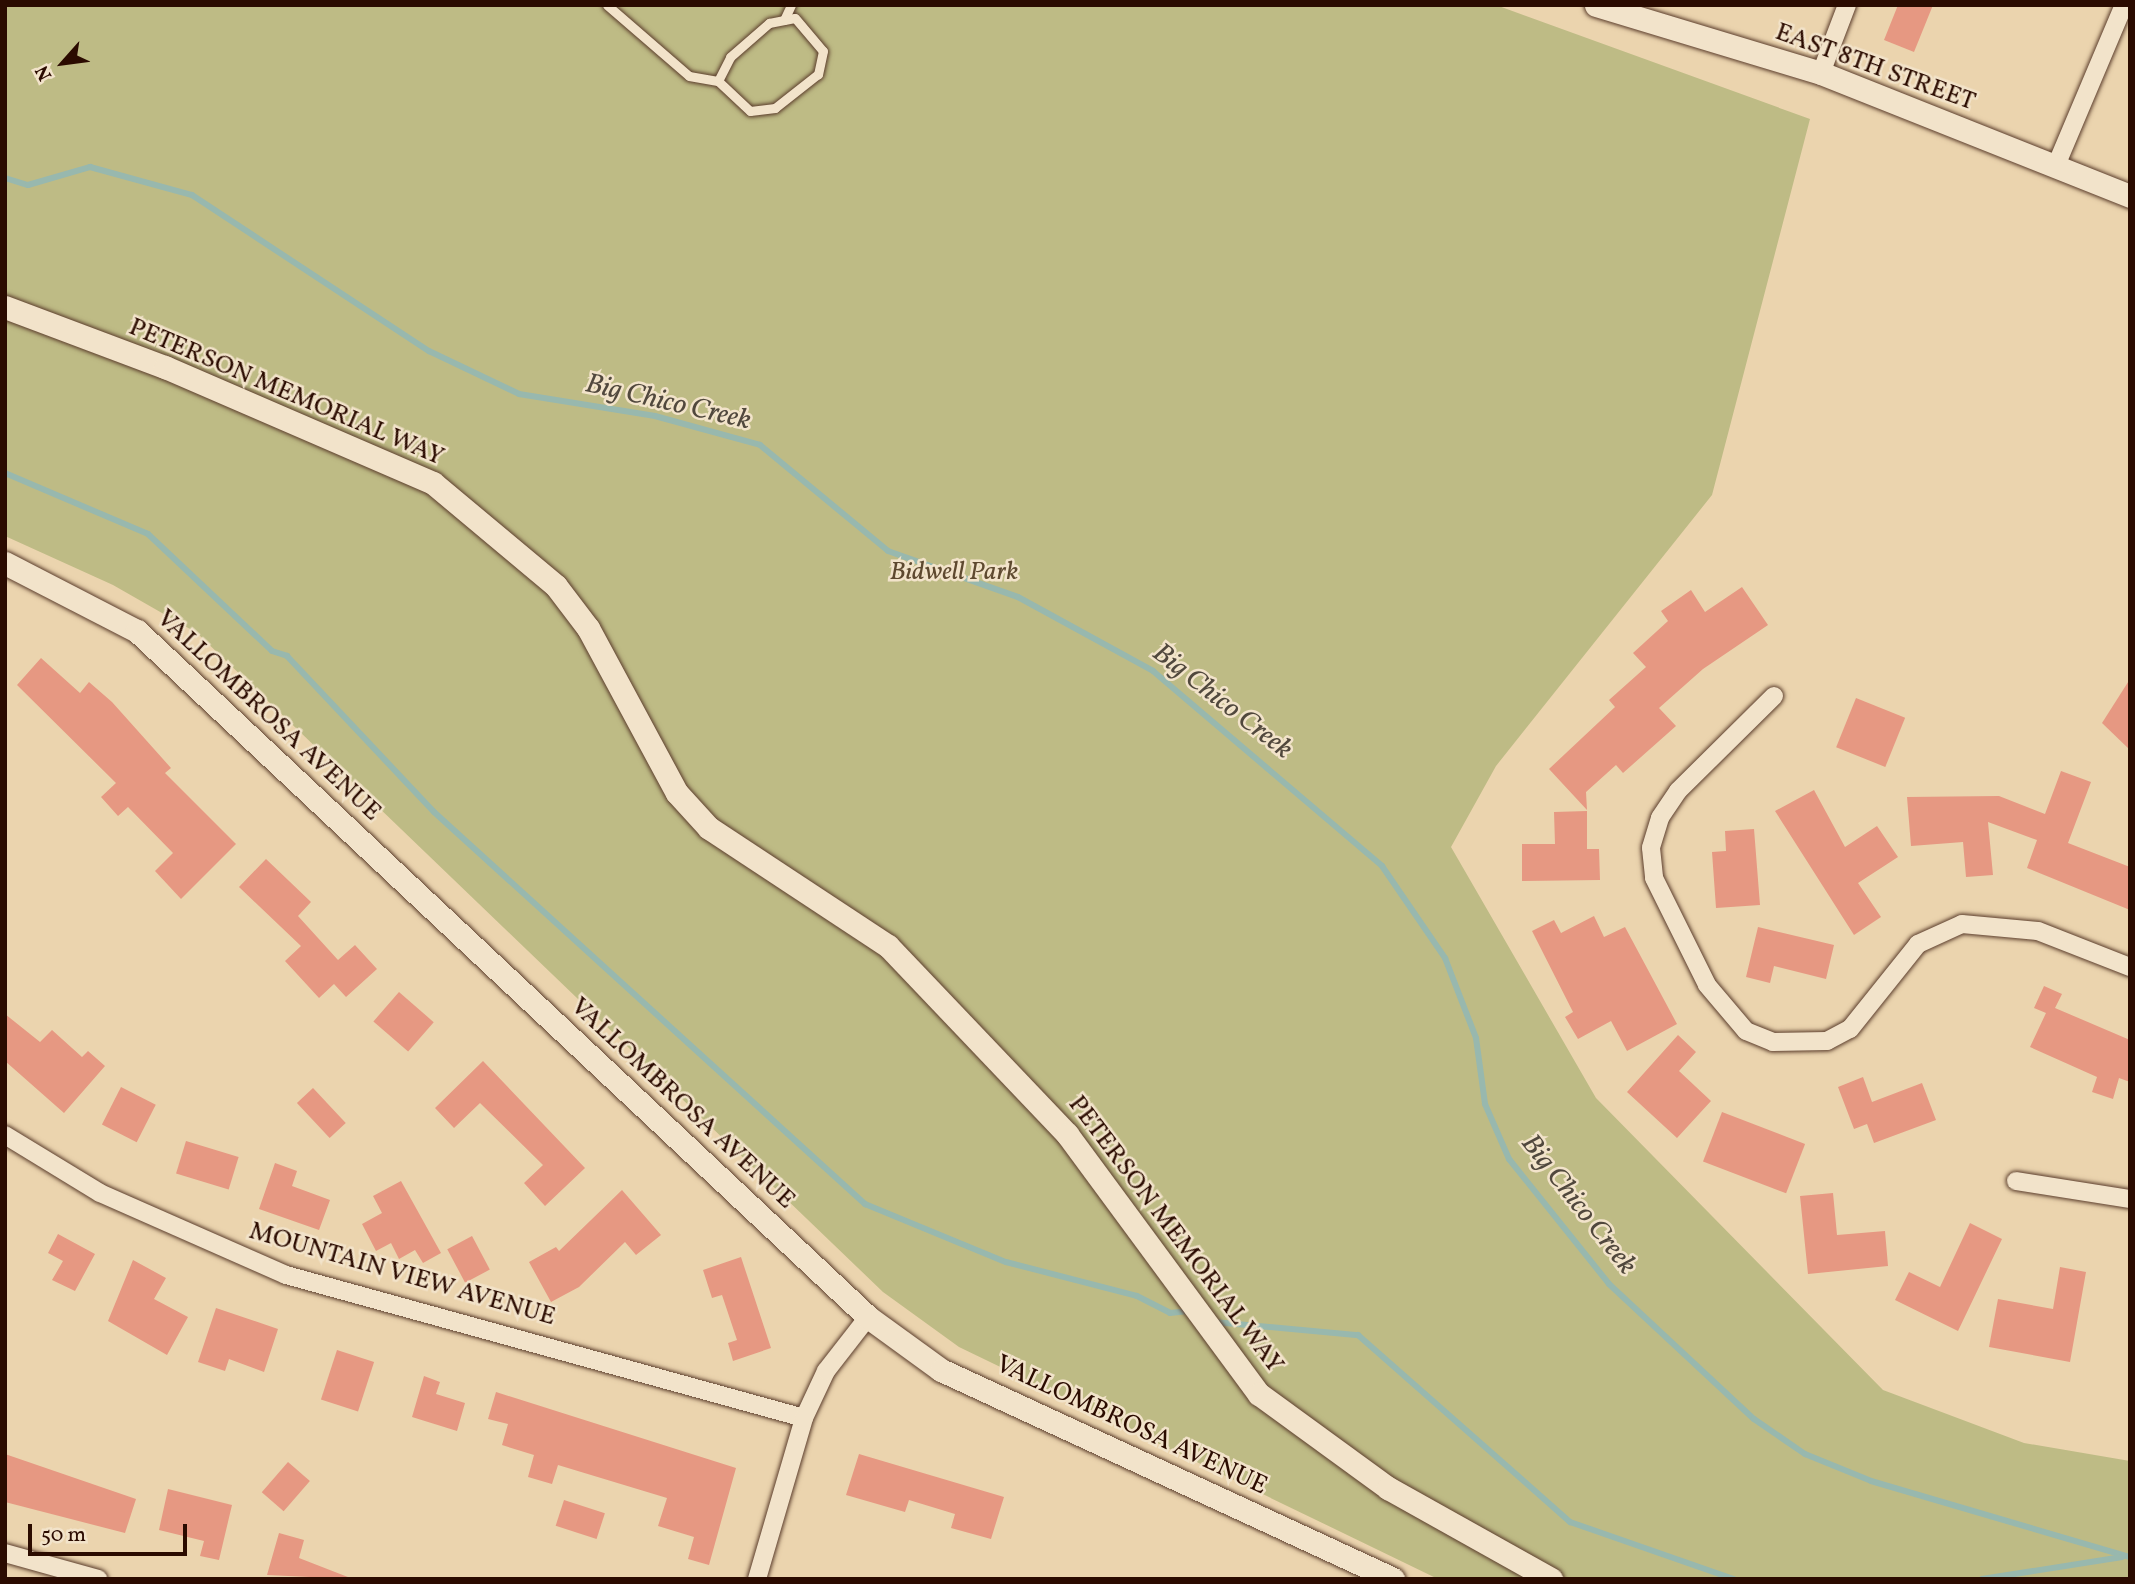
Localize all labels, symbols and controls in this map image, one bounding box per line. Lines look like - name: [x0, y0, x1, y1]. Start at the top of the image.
- street label: EAST 8TH STREET: [1770, 17, 1980, 119]
- north arrow: [28, 28, 98, 98]
- text: N: [30, 61, 59, 85]
- street label: PETERSON MEMORIAL WAY: [123, 312, 449, 474]
- water label: Big Chico Creek: [582, 368, 754, 438]
- park label: Bidwell Park: [890, 557, 1018, 589]
- street label: VALLOMBROSA AVENUE: [149, 604, 387, 828]
- water label: Big Chico Creek: [1145, 637, 1299, 767]
- street label: VALLOMBROSA AVENUE: [563, 992, 801, 1216]
- street label: PETERSON MEMORIAL WAY: [1060, 1090, 1290, 1380]
- water label: Big Chico Creek: [1513, 1128, 1643, 1282]
- street label: MOUNTAIN VIEW AVENUE: [244, 1216, 560, 1334]
- street label: VALLOMBROSA AVENUE: [990, 1349, 1272, 1503]
- scale bar: [32, 1510, 191, 1554]
- text: 50 m: [41, 1521, 86, 1550]

